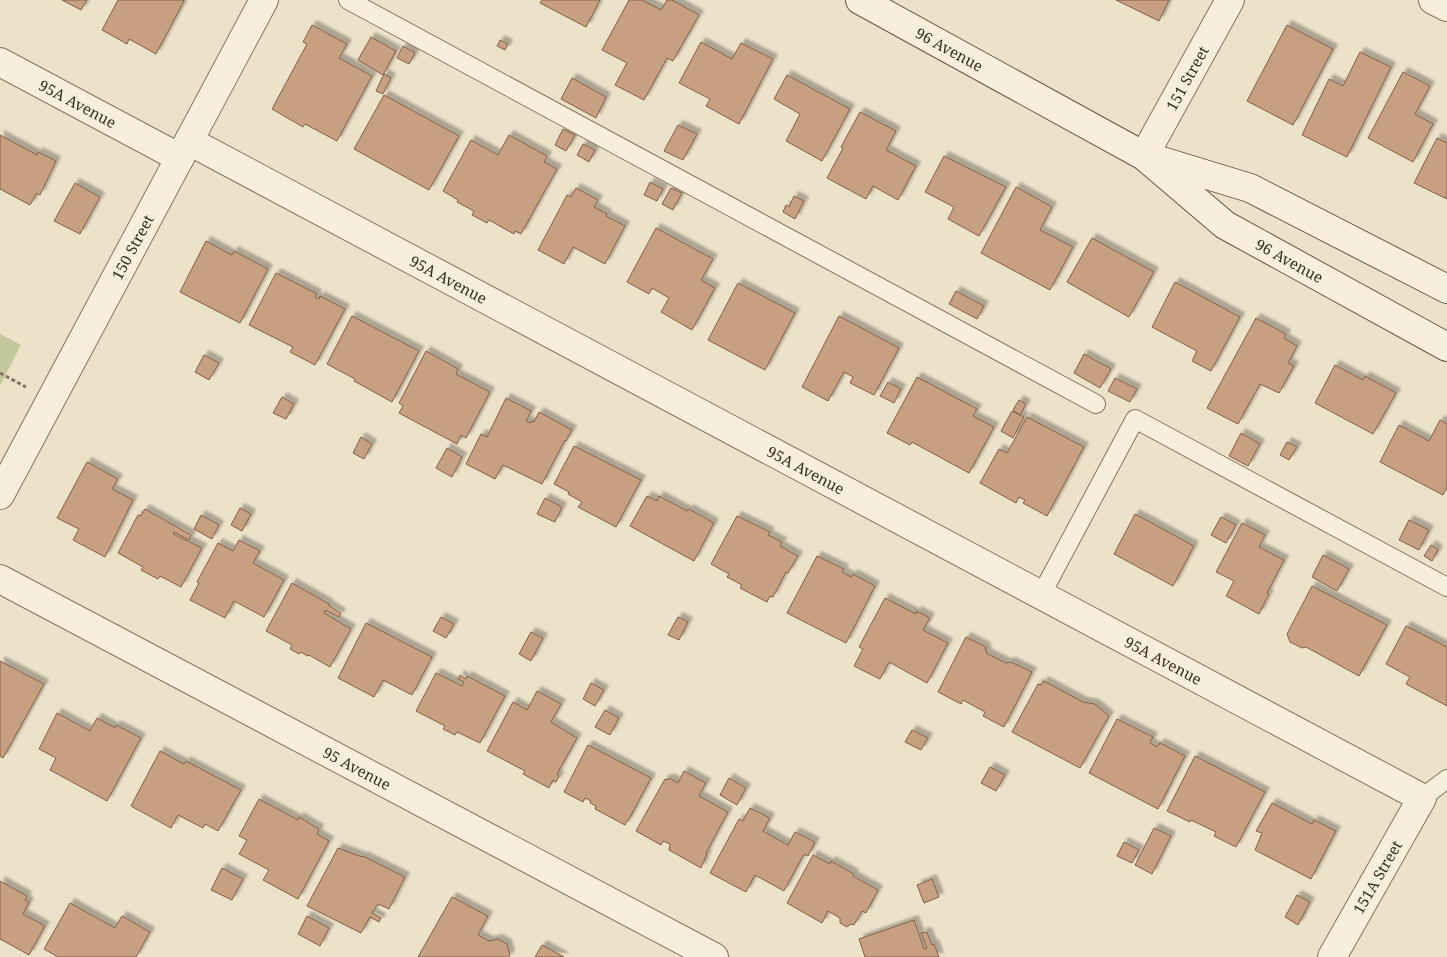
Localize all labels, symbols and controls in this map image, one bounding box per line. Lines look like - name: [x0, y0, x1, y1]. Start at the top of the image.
- street label: 96 Avenue: [912, 22, 987, 76]
- street label: 151 Street: [1161, 42, 1213, 114]
- street label: 95A Avenue: [35, 75, 120, 132]
- street label: 150 Street: [107, 211, 158, 283]
- street label: 96 Avenue: [1252, 234, 1327, 287]
- street label: 95A Avenue: [406, 250, 491, 308]
- street label: 95A Avenue: [764, 441, 848, 499]
- street label: 95A Avenue: [1121, 631, 1205, 689]
- street label: 95 Avenue: [320, 742, 395, 794]
- street label: 151A Street: [1348, 837, 1406, 917]

